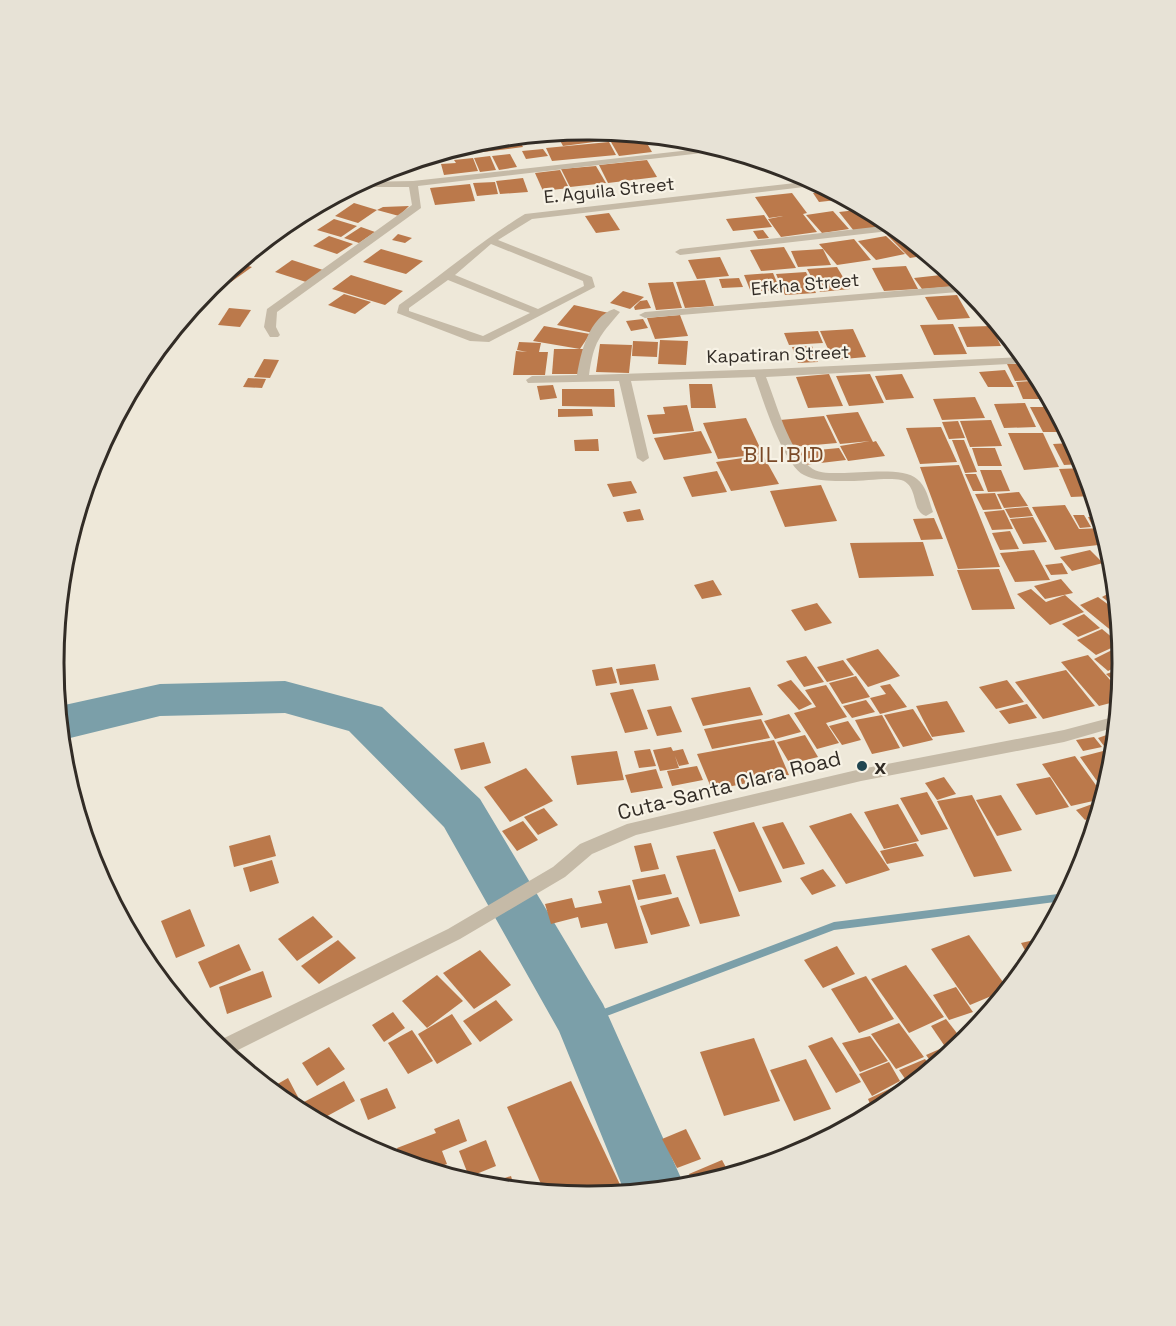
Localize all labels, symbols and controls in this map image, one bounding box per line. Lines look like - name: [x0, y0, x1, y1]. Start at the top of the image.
- street label: E. Aguila Street: [543, 172, 675, 208]
- street label: Efkha Street: [750, 268, 860, 300]
- street label: Kapatiran Street: [706, 340, 850, 368]
- district label: BILIBID: [743, 440, 825, 468]
- street label: Cuta-Santa Clara Road: [615, 744, 843, 826]
- place label: x: [874, 753, 886, 780]
- marker: x: [855, 759, 869, 773]

